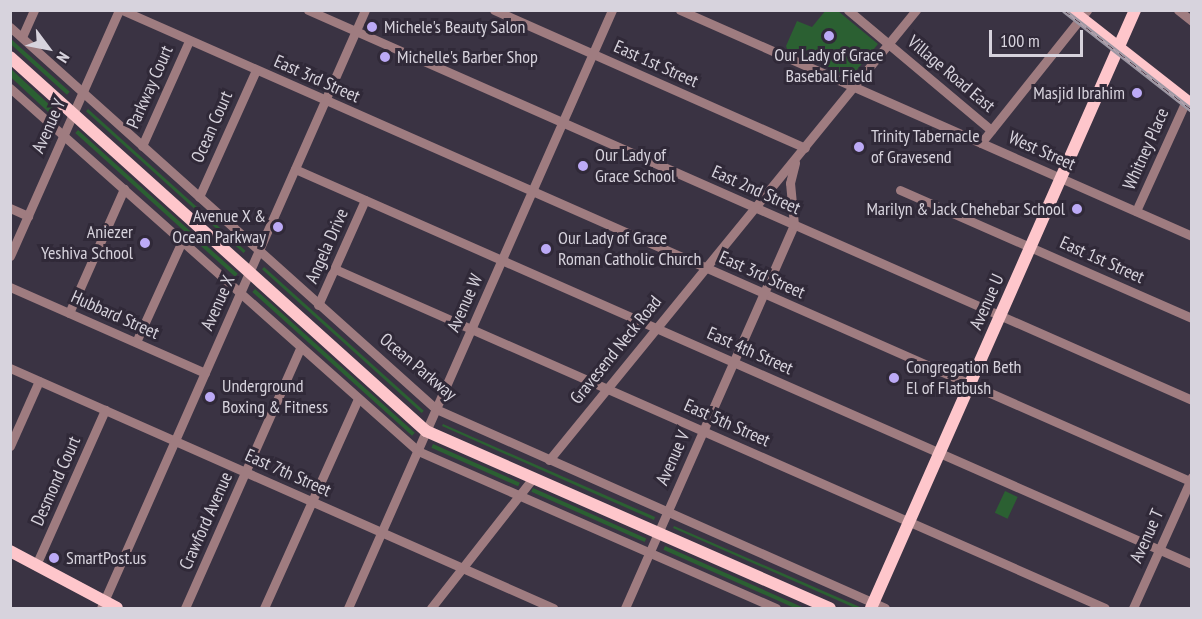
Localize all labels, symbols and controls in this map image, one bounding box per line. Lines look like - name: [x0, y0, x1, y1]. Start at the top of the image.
- place label: Michele's Beauty Salon: [384, 16, 526, 38]
- north arrow: [18, 18, 78, 78]
- scale bar: [992, 18, 1086, 56]
- marker: Michele's Beauty Salon: [365, 20, 379, 34]
- marker: Our Lady of Grace Baseball Field: [822, 29, 836, 43]
- text: 100 m: [1000, 29, 1040, 52]
- street label: Village Road East: [903, 31, 999, 117]
- street label: East 1st Street: [611, 36, 701, 92]
- street label: Parkway Court: [122, 42, 178, 132]
- place label: Our Lady of Grace Baseball Field: [774, 45, 884, 88]
- place label: Michelle's Barber Shop: [397, 46, 538, 68]
- text: N: [52, 49, 74, 66]
- street label: East 3rd Street: [271, 50, 363, 108]
- marker: Michelle's Barber Shop: [378, 50, 392, 64]
- place label: Masjid Ibrahim: [1033, 82, 1125, 104]
- marker: Masjid Ibrahim: [1130, 86, 1144, 100]
- street label: Ocean Court: [187, 88, 237, 166]
- street label: Avenue Y: [27, 95, 71, 157]
- street label: Whitney Place: [1118, 105, 1174, 193]
- place label: Trinity Tabernacle of Gravesend: [871, 126, 981, 168]
- street label: West Street: [1005, 127, 1079, 175]
- marker: Trinity Tabernacle of Gravesend: [852, 140, 866, 154]
- place label: Our Lady of Grace School: [595, 145, 675, 188]
- marker: Our Lady of Grace School: [576, 159, 590, 173]
- street label: East 2nd Street: [708, 161, 804, 219]
- place label: Marilyn & Jack Chehebar School: [866, 198, 1065, 220]
- marker: Marilyn & Jack Chehebar School: [1070, 202, 1084, 216]
- street label: Angela Drive: [301, 205, 353, 287]
- place label: Avenue X & Ocean Parkway: [172, 206, 266, 248]
- marker: Avenue X & Ocean Parkway: [271, 220, 285, 234]
- place label: Aniezer Yeshiva School: [41, 222, 133, 264]
- place label: Our Lady of Grace Roman Catholic Church: [558, 228, 702, 270]
- street label: East 1st Street: [1057, 232, 1147, 288]
- marker: Aniezer Yeshiva School: [138, 236, 152, 250]
- marker: Our Lady of Grace Roman Catholic Church: [539, 242, 553, 256]
- street label: East 3rd Street: [716, 246, 808, 304]
- street label: Avenue W: [443, 271, 487, 335]
- street label: Avenue U: [965, 271, 1009, 333]
- street label: Avenue X: [196, 272, 240, 334]
- street label: Hubbard Street: [68, 286, 162, 344]
- street label: Gravesend Neck Road: [566, 291, 666, 409]
- street label: East 4th Street: [704, 322, 796, 380]
- street label: Ocean Parkway: [375, 329, 461, 405]
- place label: Congregation Beth El of Flatbush: [906, 357, 1022, 400]
- marker: Congregation Beth El of Flatbush: [887, 371, 901, 385]
- place label: Underground Boxing & Fitness: [222, 376, 328, 418]
- marker: Underground Boxing & Fitness: [203, 390, 217, 404]
- street label: East 5th Street: [681, 394, 773, 452]
- street label: Avenue V: [651, 427, 695, 489]
- street label: Desmond Court: [27, 433, 85, 529]
- street label: East 7th Street: [242, 444, 334, 502]
- street label: Crawford Avenue: [175, 469, 237, 573]
- street label: Avenue T: [1125, 505, 1169, 567]
- place label: SmartPost.us: [66, 547, 146, 569]
- marker: SmartPost.us: [47, 551, 61, 565]

